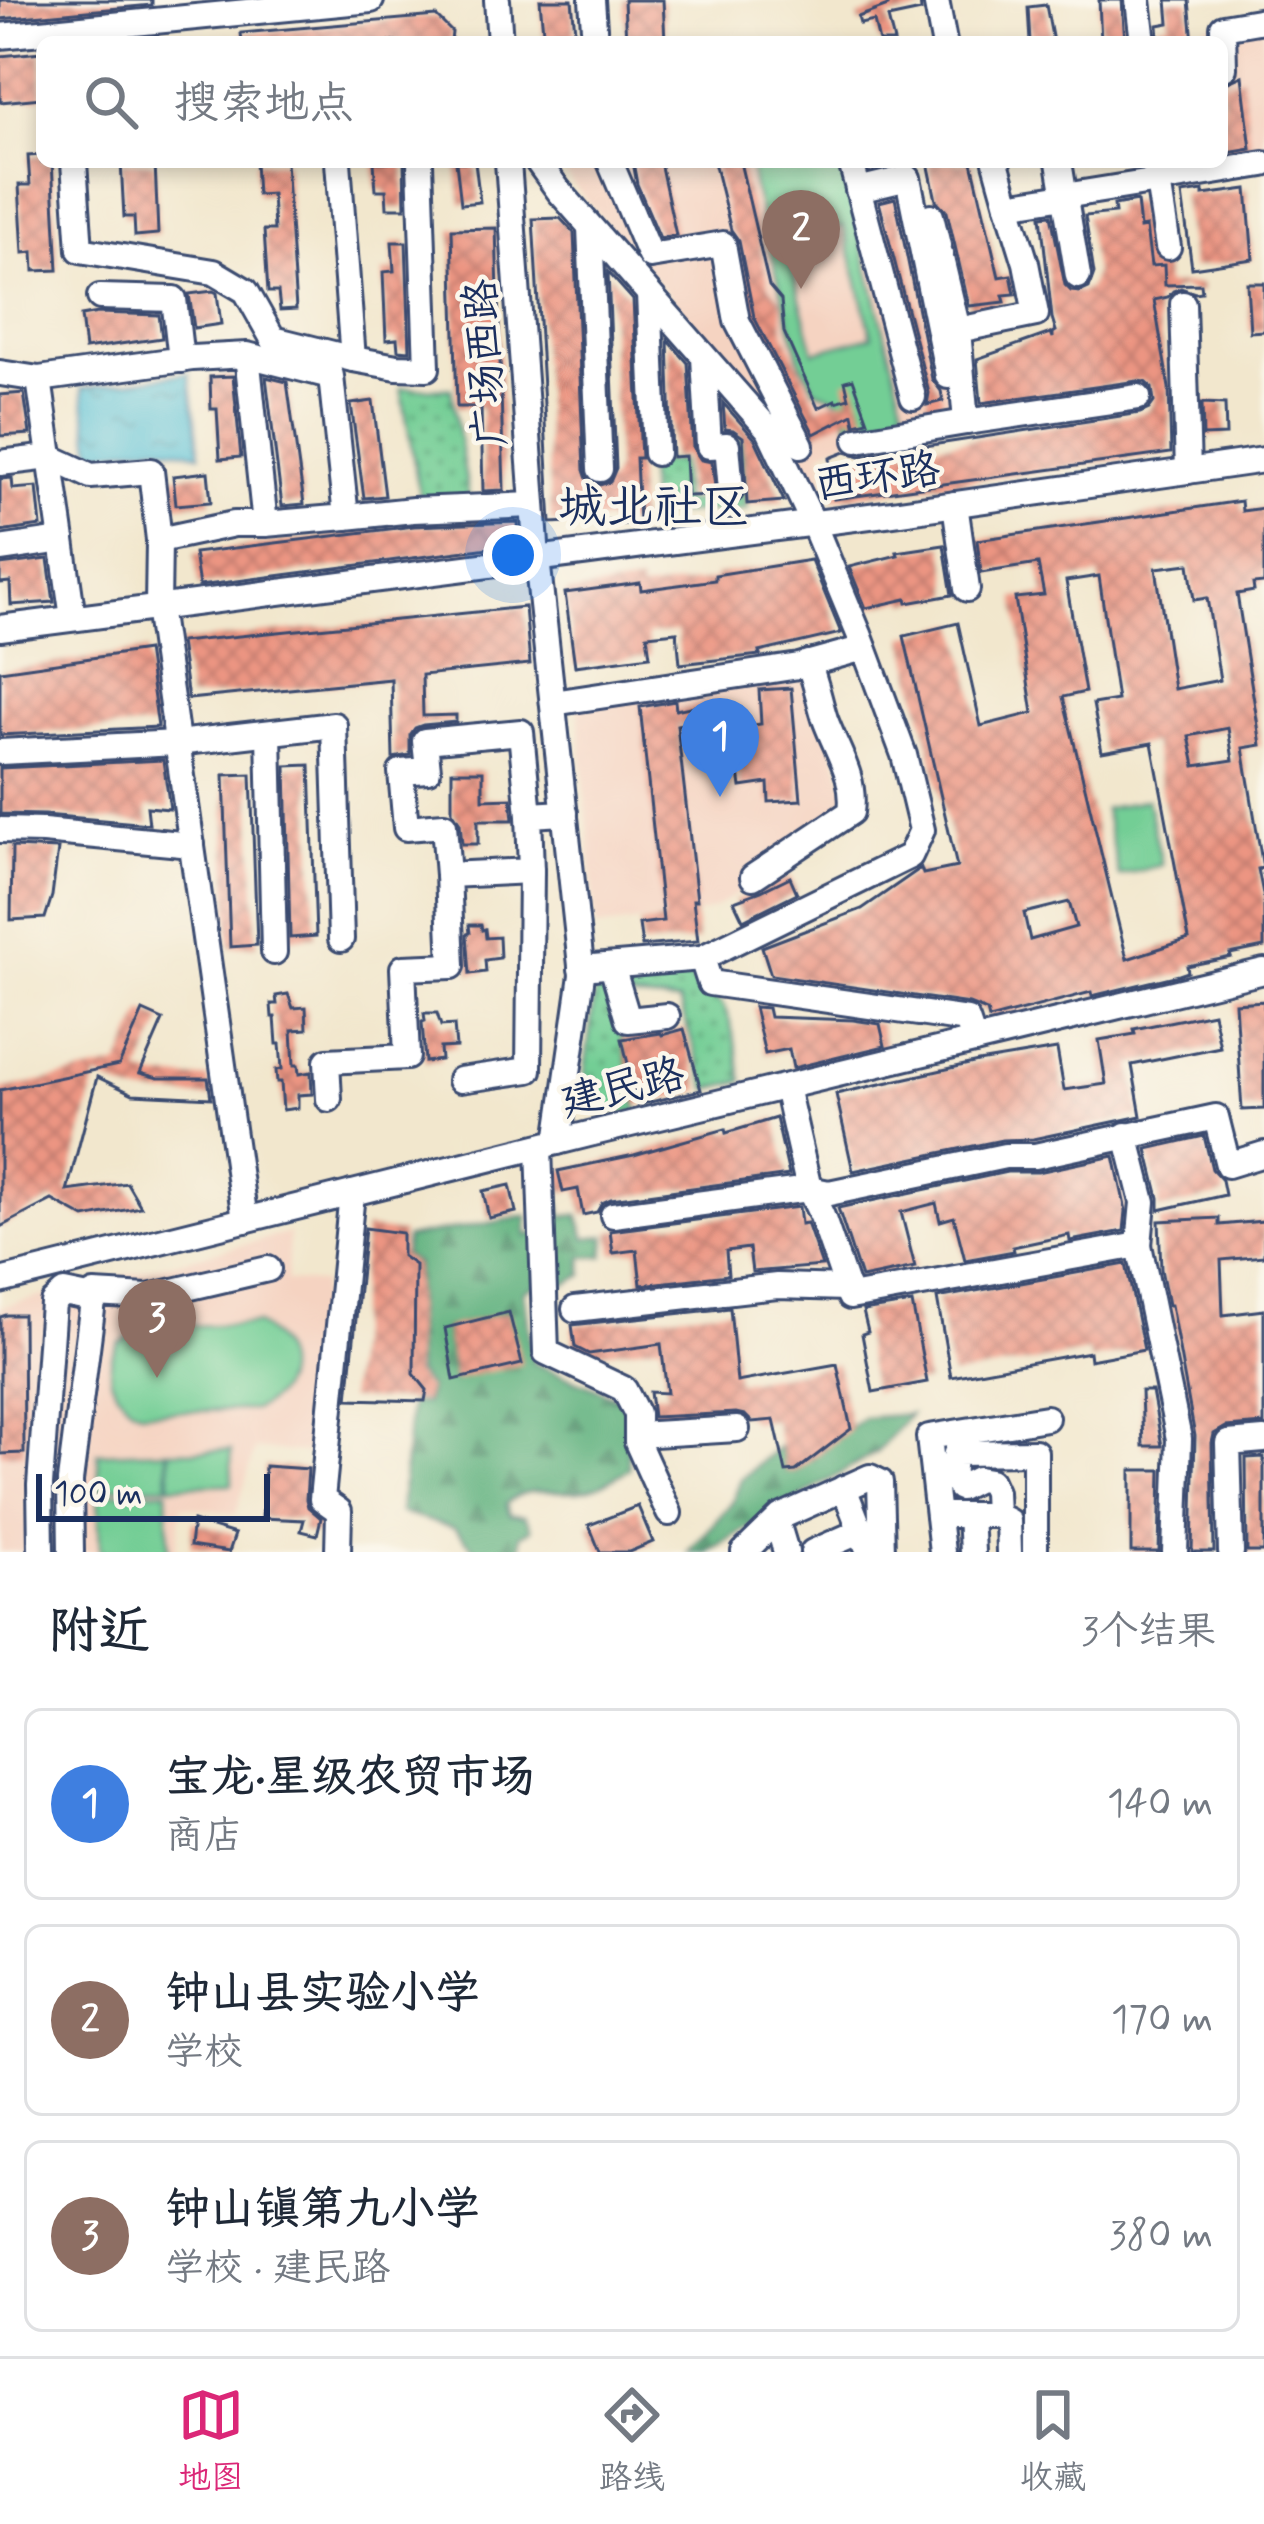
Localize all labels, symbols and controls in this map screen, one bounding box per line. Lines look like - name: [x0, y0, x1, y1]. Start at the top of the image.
- search box: [36, 36, 1228, 168]
- icon: search: [78, 69, 144, 135]
- text: 搜索地点: [174, 75, 354, 134]
- pin: 2: [762, 190, 840, 289]
- street label: 广场西路: [454, 277, 521, 448]
- street label: 西环路: [811, 442, 944, 514]
- district label: 城北社区: [558, 477, 750, 540]
- your location: [483, 525, 543, 585]
- pin: 1: [681, 698, 759, 797]
- street label: 建民路: [555, 1047, 691, 1131]
- pin: 3: [118, 1279, 196, 1378]
- scale bar: [36, 1468, 270, 1521]
- text: 100 m: [54, 1473, 143, 1517]
- text: 附近: [48, 1600, 150, 1666]
- text: 3个结果: [1081, 1607, 1216, 1658]
- text: 宝龙·星级农贸市场: [165, 1749, 535, 1808]
- text: 1: [81, 1779, 99, 1830]
- text: 140 m: [1107, 1779, 1213, 1830]
- text: 商店: [165, 1812, 243, 1863]
- text: 钟山县实验小学: [165, 1965, 480, 2024]
- text: 2: [80, 1995, 100, 2046]
- text: 170 m: [1111, 1995, 1213, 2046]
- text: 学校: [165, 2028, 243, 2079]
- text: 钟山镇第九小学: [165, 2181, 480, 2240]
- text: 3: [81, 2211, 99, 2262]
- text: 380 m: [1109, 2211, 1213, 2262]
- text: 学校 · 建民路: [165, 2244, 390, 2295]
- tab: 地图: [178, 2382, 244, 2501]
- tab: 路线: [599, 2382, 665, 2501]
- tab: 收藏: [1020, 2382, 1086, 2501]

